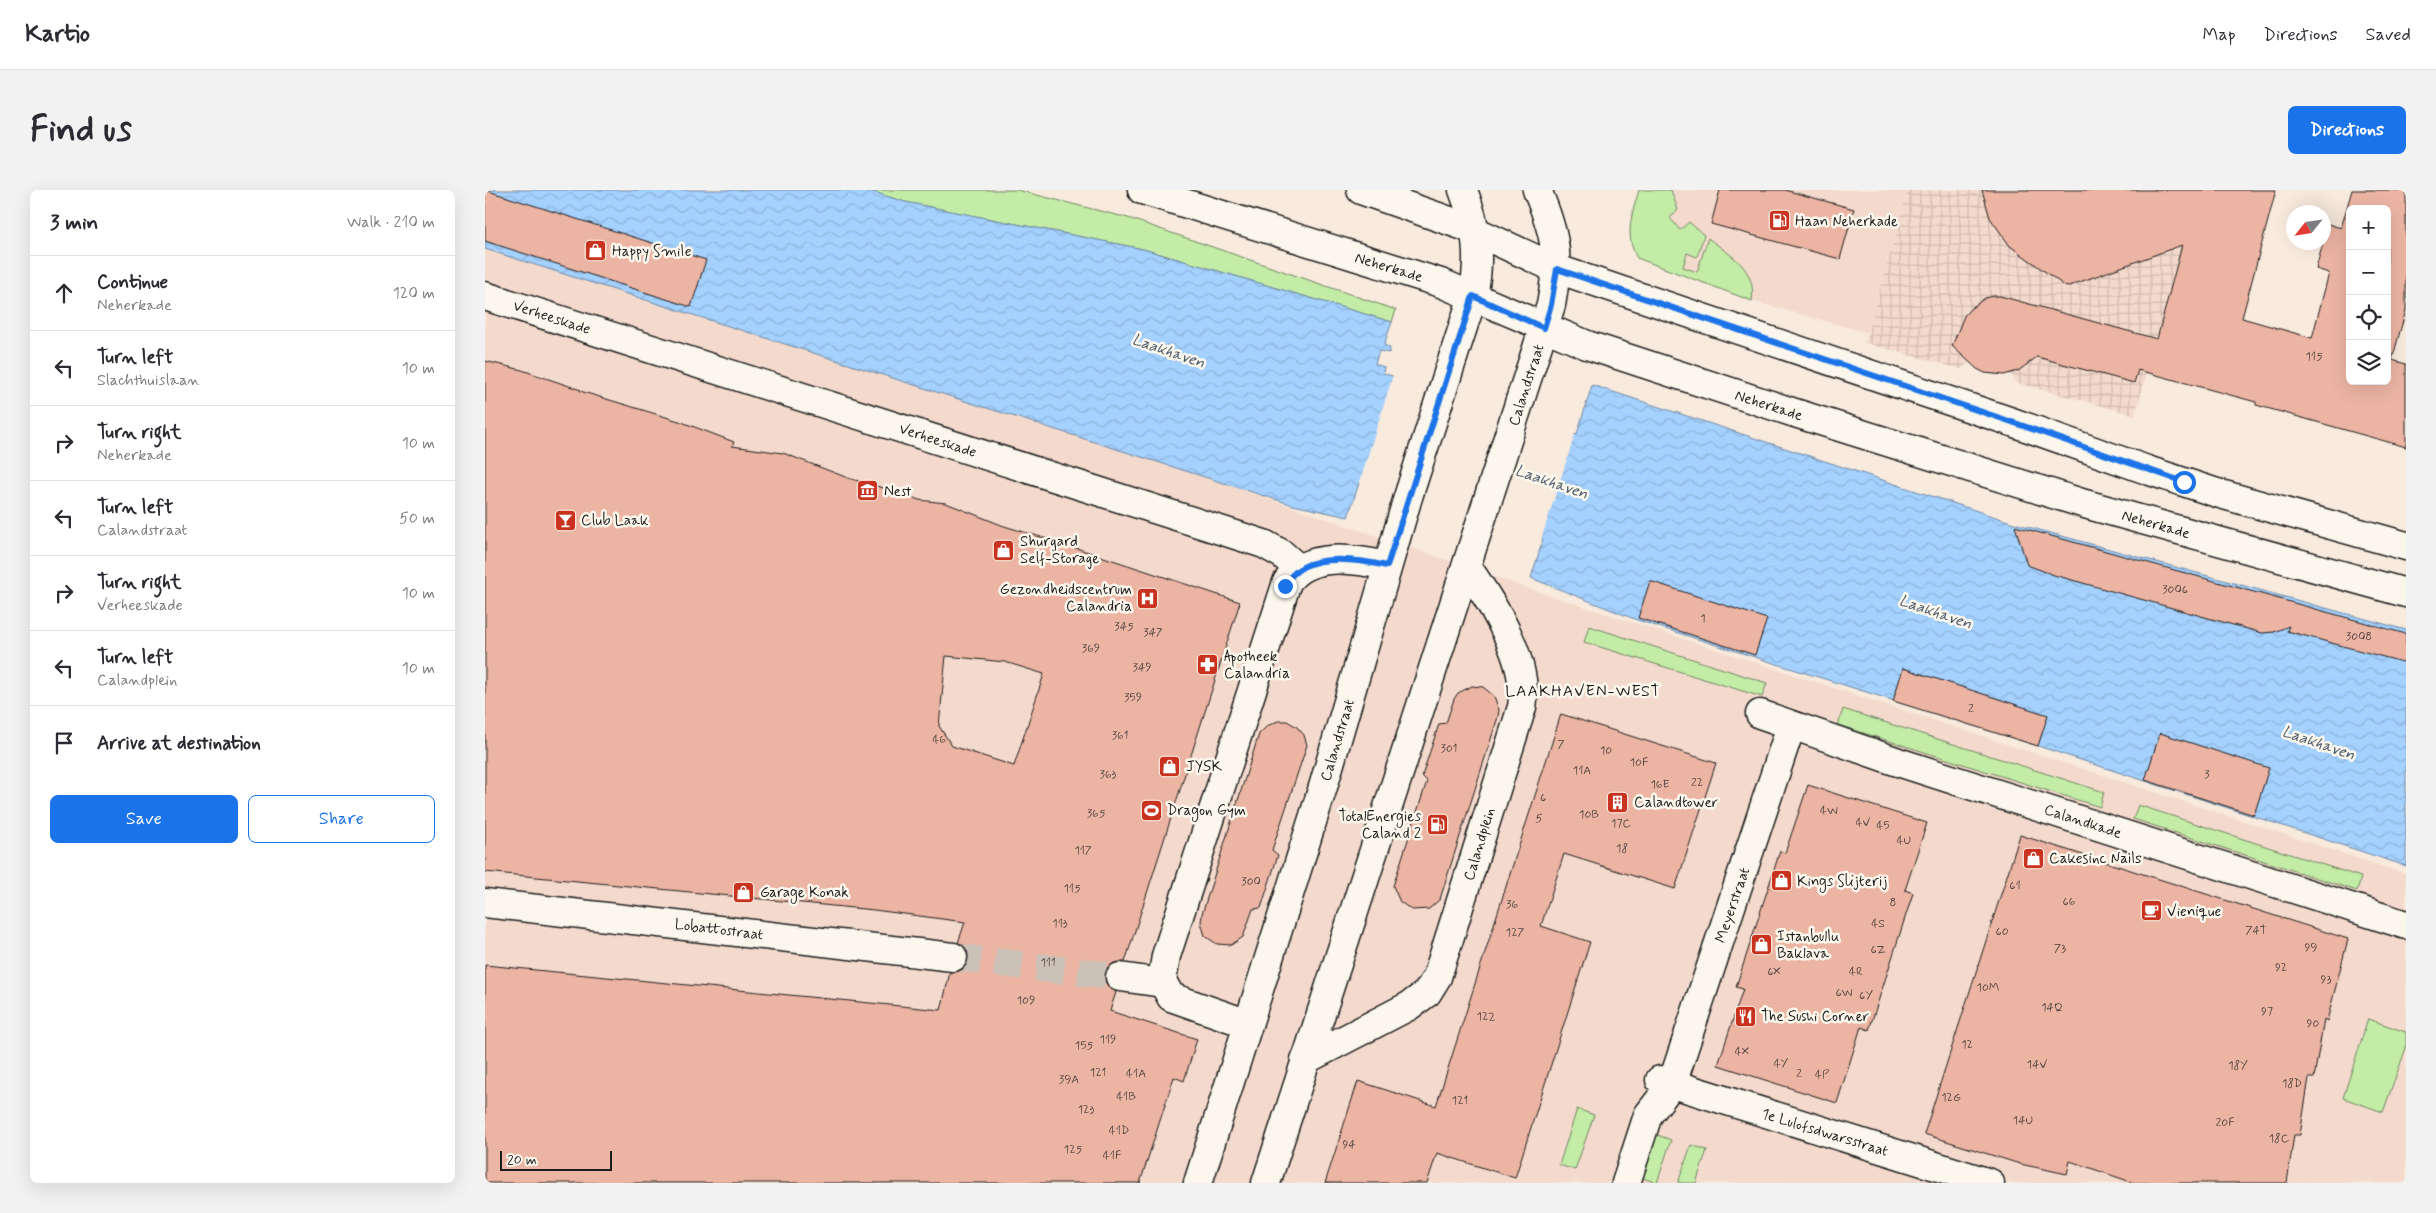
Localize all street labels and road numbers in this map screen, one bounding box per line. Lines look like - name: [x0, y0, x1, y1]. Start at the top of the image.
- street label: Neherkade: [1352, 248, 1425, 288]
- street label: Verheeskade: [510, 296, 593, 340]
- street label: Calandstraat: [1504, 342, 1550, 429]
- street label: Neherkade: [1732, 386, 1805, 426]
- street label: Verheeskade: [896, 419, 979, 463]
- street label: Neherkade: [2119, 506, 2192, 544]
- street label: Calandstraat: [1316, 697, 1360, 784]
- street label: Calandkade: [2041, 800, 2124, 844]
- street label: Calandplein: [1459, 805, 1501, 883]
- street label: Meyerstraat: [1711, 864, 1755, 946]
- street label: Lobattostraat: [673, 915, 765, 945]
- street label: 1e Lulofsdwarsstraat: [1759, 1104, 1891, 1162]

